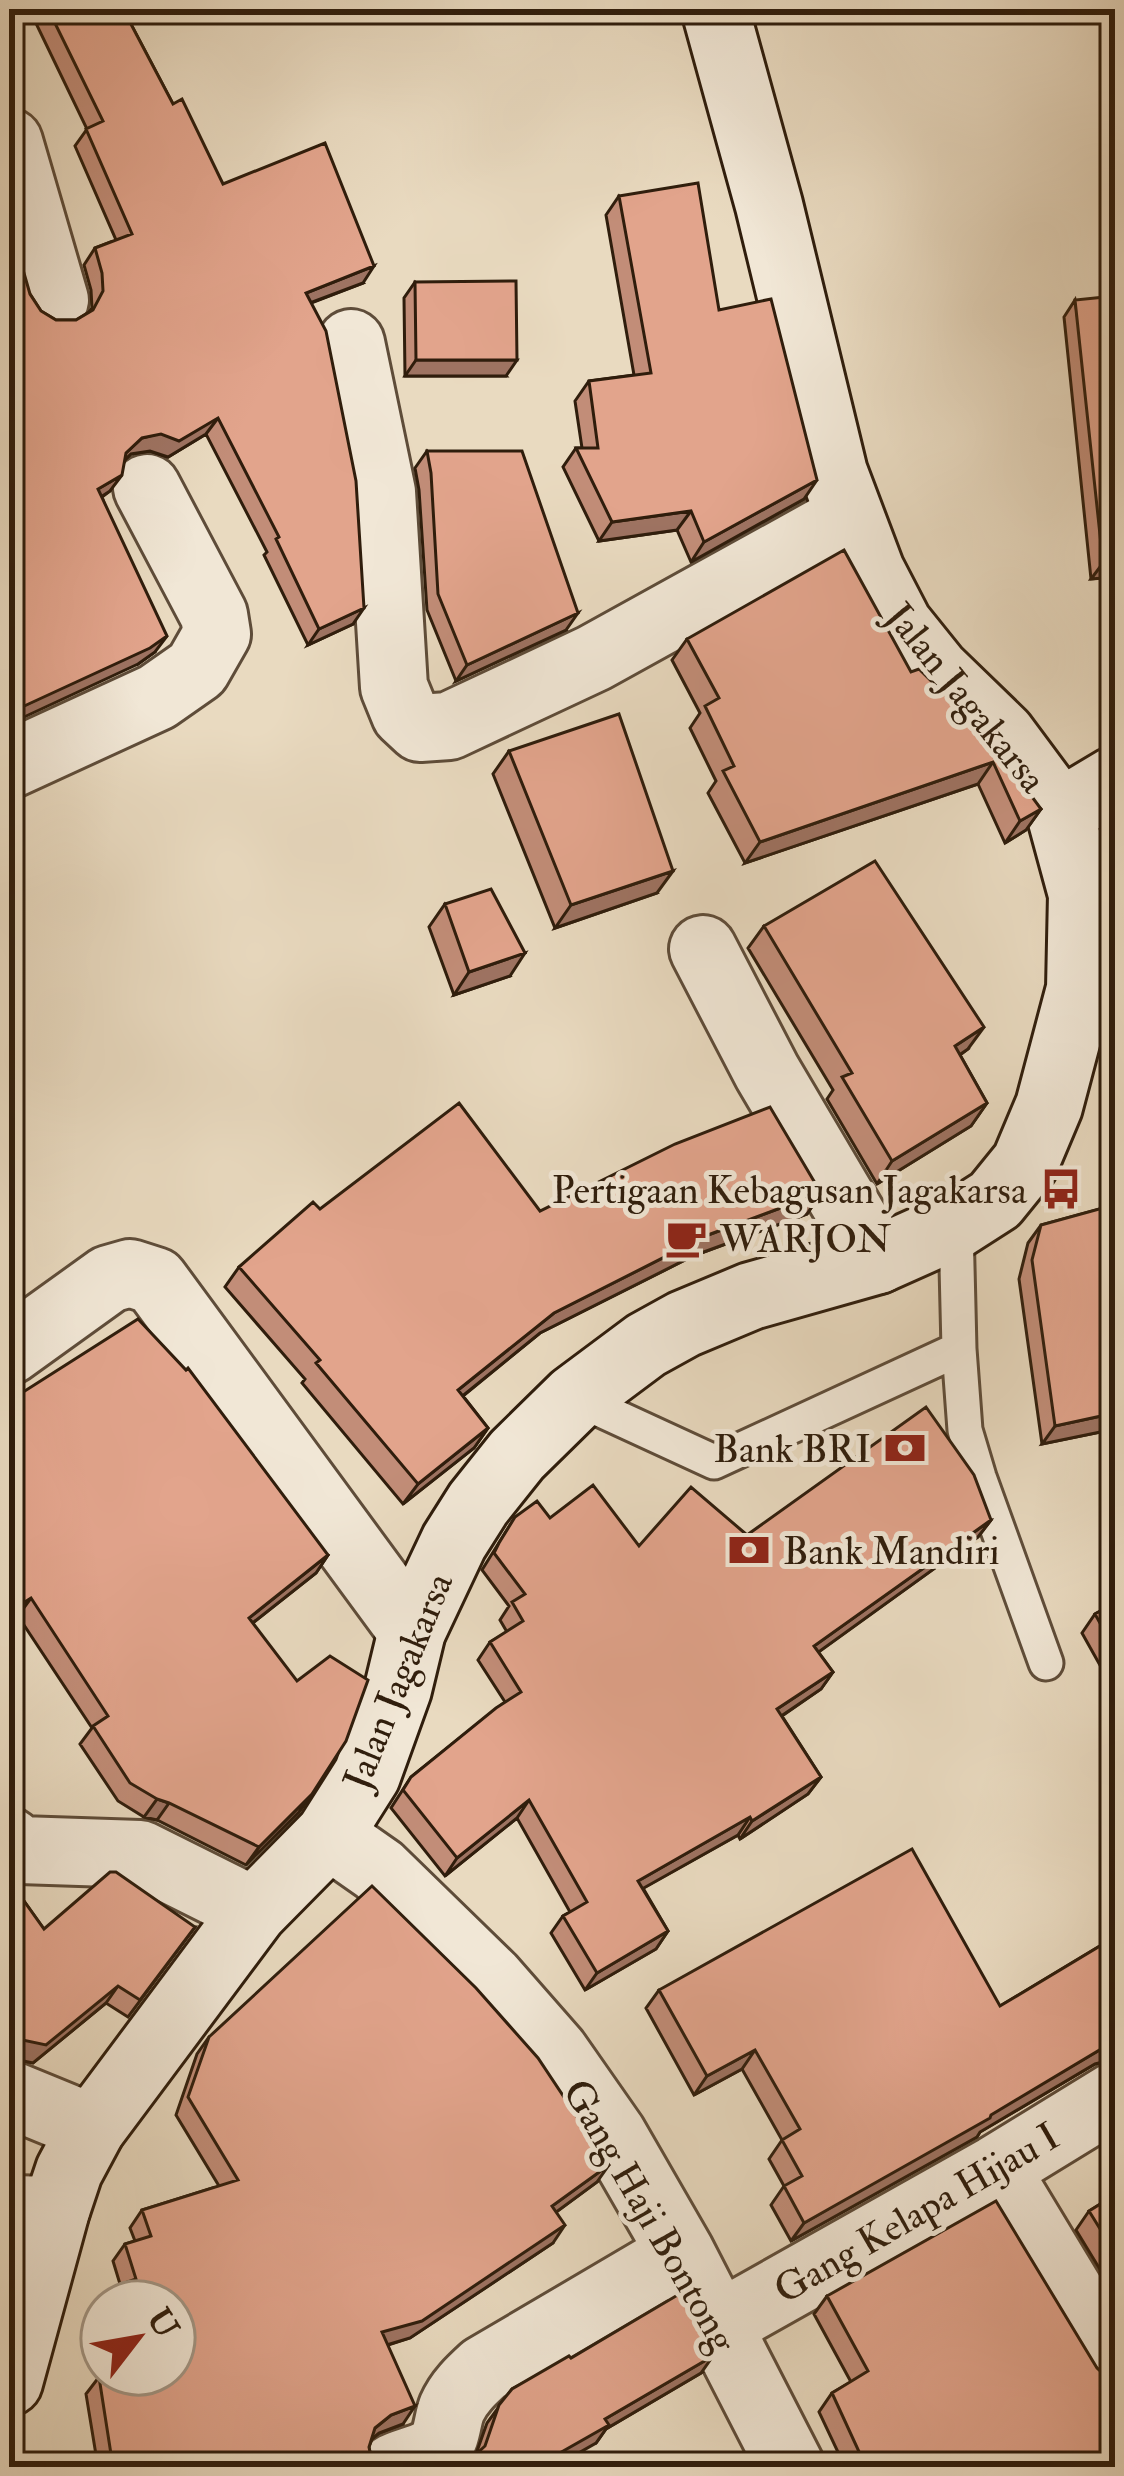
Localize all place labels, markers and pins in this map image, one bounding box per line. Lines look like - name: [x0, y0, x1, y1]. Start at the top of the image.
- place label: Pertigaan Kebagusan Jagakarsa: [552, 1166, 1028, 1215]
- bus stop icon: Pertigaan Kebagusan Jagakarsa: [1038, 1166, 1084, 1212]
- cafe icon: WARJON: [663, 1215, 709, 1261]
- place label: WARJON: [719, 1215, 891, 1264]
- place label: Bank BRI: [713, 1425, 871, 1474]
- bank icon: Bank BRI: [882, 1425, 928, 1471]
- bank icon: Bank Mandiri: [726, 1527, 772, 1573]
- place label: Bank Mandiri: [783, 1527, 1000, 1576]

